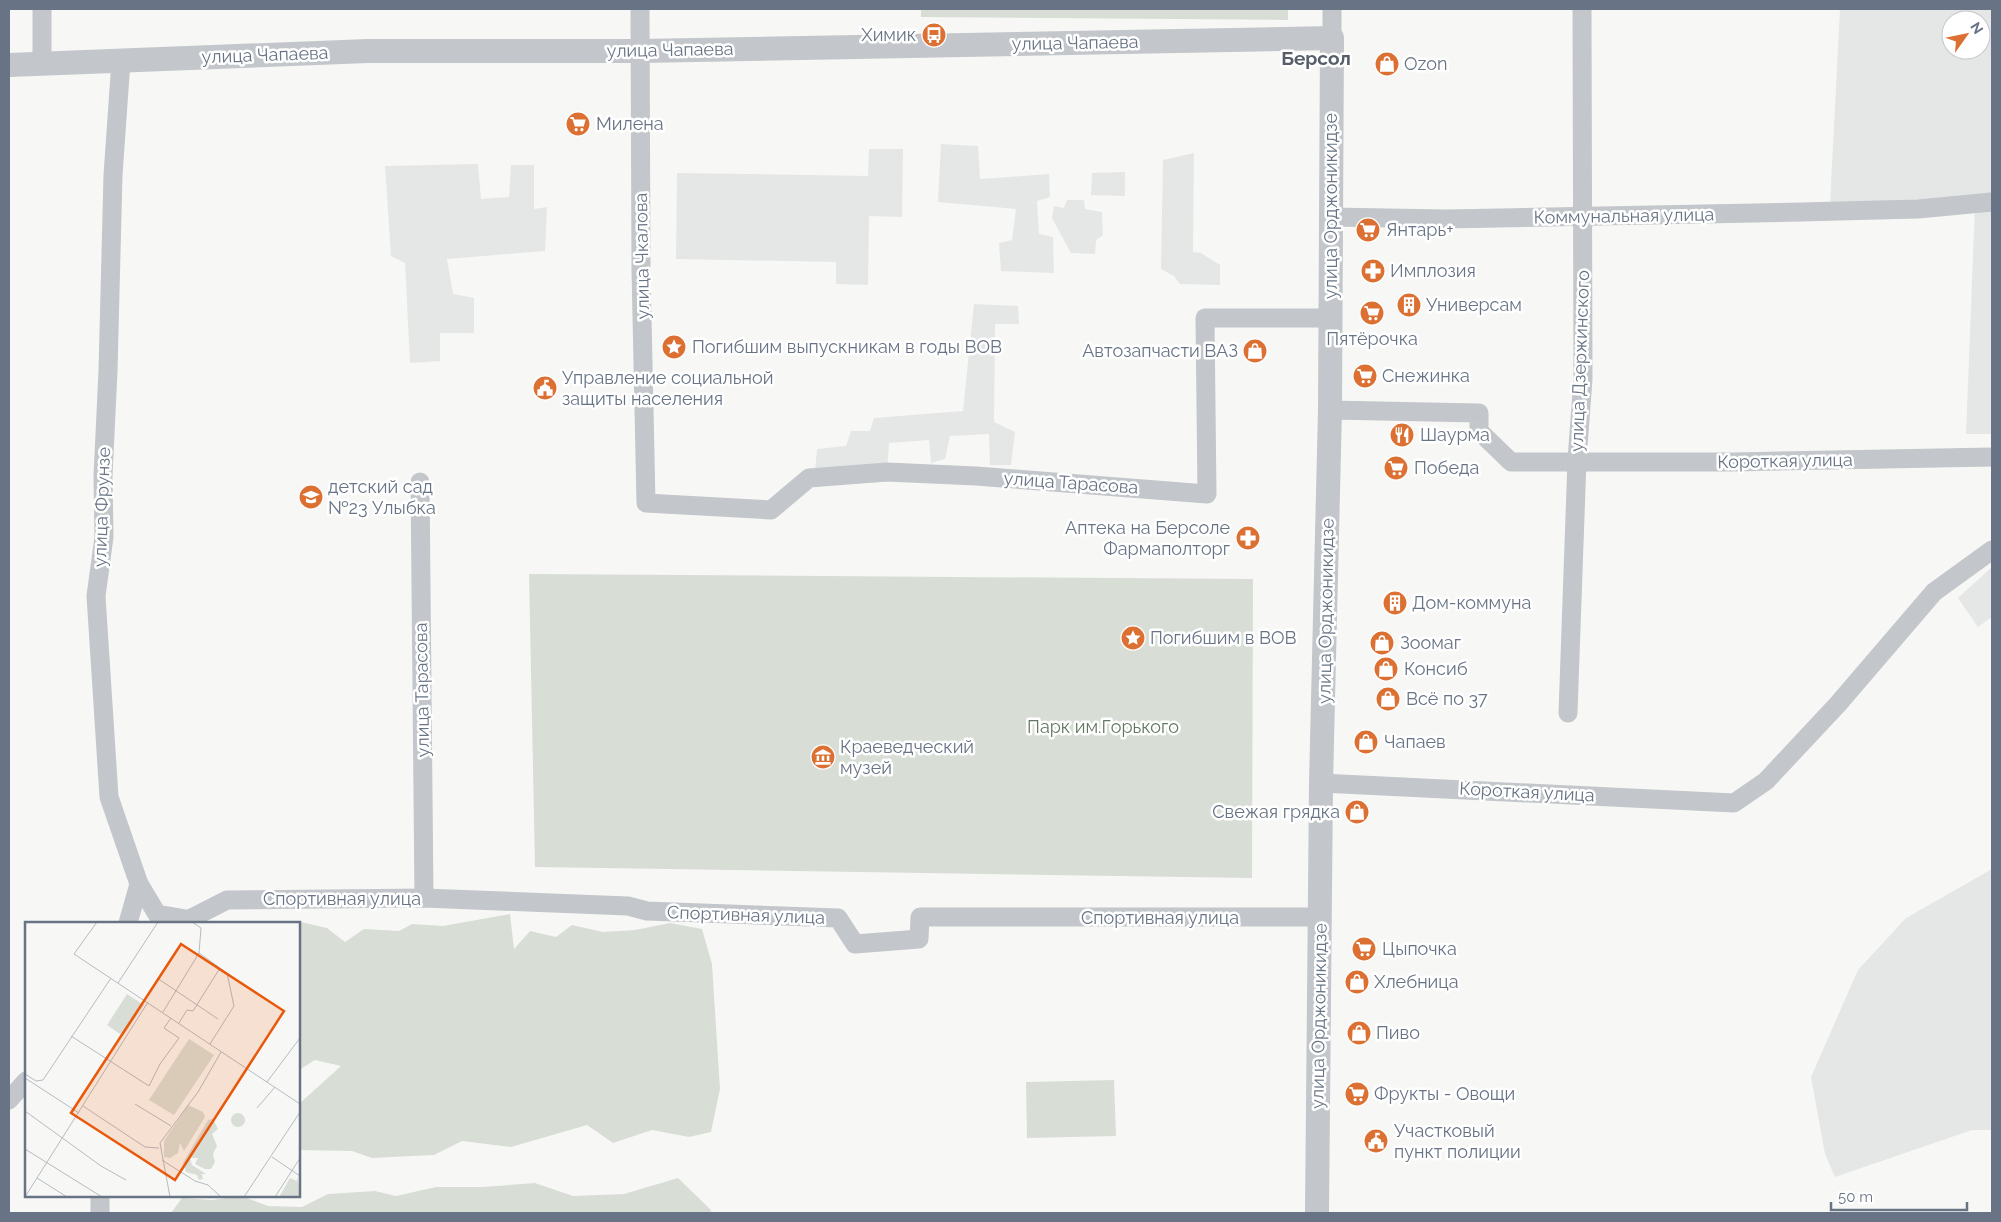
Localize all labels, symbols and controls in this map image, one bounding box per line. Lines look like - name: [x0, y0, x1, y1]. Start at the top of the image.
- north arrow: [1941, 10, 1991, 60]
- text: N: [1967, 19, 1987, 37]
- bus stop icon: Химик: [921, 22, 947, 48]
- place label: Химик: [861, 24, 916, 45]
- street label: улица Чапаева: [1011, 31, 1139, 54]
- street label: улица Чапаева: [606, 38, 734, 61]
- street label: улица Чапаева: [201, 42, 329, 67]
- district label: Берсол: [1281, 47, 1351, 69]
- shop icon: Ozon: [1374, 51, 1400, 77]
- place label: Ozon: [1404, 53, 1447, 74]
- supermarket icon: Милена: [565, 111, 591, 137]
- place label: Милена: [596, 113, 664, 134]
- street label: улица Орджоникидзе: [1320, 113, 1341, 299]
- street label: улица Чкалова: [630, 193, 653, 320]
- street label: Коммунальная улица: [1534, 203, 1714, 228]
- supermarket icon: Янтарь+: [1355, 217, 1381, 243]
- place label: Янтарь+: [1386, 219, 1454, 240]
- pharmacy icon: Имплозия: [1360, 258, 1386, 284]
- place label: Имплозия: [1390, 260, 1476, 281]
- street label: улица Дзержинского: [1566, 269, 1593, 452]
- building icon: Универсам: [1396, 292, 1422, 318]
- place label: Универсам: [1426, 294, 1522, 315]
- supermarket icon: Пятёрочка: [1359, 300, 1385, 326]
- place label: Пятёрочка: [1326, 328, 1418, 349]
- place icon: Погибшим выпускникам в годы ВОВ: [661, 334, 687, 360]
- place label: Погибшим выпускникам в годы ВОВ: [692, 336, 1002, 357]
- shop icon: Автозапчасти ВАЗ: [1242, 338, 1268, 364]
- place label: Автозапчасти ВАЗ: [1082, 340, 1238, 361]
- supermarket icon: Снежинка: [1352, 363, 1378, 389]
- place label: Снежинка: [1382, 365, 1470, 386]
- place label: Управление социальной защиты населения: [562, 367, 773, 409]
- public building icon: Управление социальной защиты населения: [532, 375, 558, 401]
- restaurant icon: Шаурма: [1389, 422, 1415, 448]
- place label: Шаурма: [1420, 424, 1490, 445]
- street label: улица Фрунзе: [89, 446, 114, 567]
- street label: Короткая улица: [1717, 449, 1853, 472]
- supermarket icon: Победа: [1383, 455, 1409, 481]
- place label: Победа: [1414, 457, 1479, 478]
- street label: улица Тарасова: [1003, 467, 1139, 498]
- place label: детский сад №23 Улыбка: [328, 476, 436, 518]
- school or university icon: детский сад №23 Улыбка: [298, 484, 324, 510]
- place label: Аптека на Берсоле Фармаполторг: [1065, 517, 1230, 559]
- street label: улица Орджоникидзе: [1313, 517, 1338, 704]
- pharmacy icon: Аптека на Берсоле Фармаполторг: [1235, 525, 1261, 551]
- building icon: Дом-коммуна: [1382, 590, 1408, 616]
- place label: Дом-коммуна: [1412, 592, 1531, 613]
- street label: улица Тарасова: [410, 622, 433, 758]
- place icon: Погибшим в ВОВ: [1120, 625, 1146, 651]
- place label: Погибшим в ВОВ: [1150, 627, 1296, 648]
- shop icon: Зоомаг: [1369, 630, 1395, 656]
- place label: Зоомаг: [1400, 632, 1461, 653]
- shop icon: Консиб: [1373, 656, 1399, 682]
- place label: Консиб: [1404, 658, 1468, 679]
- shop icon: Всё по 37: [1375, 686, 1401, 712]
- place label: Всё по 37: [1406, 688, 1488, 709]
- park label: Парк им.Горького: [1027, 716, 1179, 737]
- shop icon: Чапаев: [1353, 729, 1379, 755]
- place label: Чапаев: [1384, 731, 1446, 752]
- place label: Краеведческий музей: [840, 736, 974, 778]
- museum icon: Краеведческий музей: [810, 744, 836, 770]
- street label: Короткая улица: [1459, 777, 1595, 806]
- shop icon: Свежая грядка: [1344, 799, 1370, 825]
- place label: Свежая грядка: [1212, 801, 1340, 822]
- street label: Спортивная улица: [263, 888, 421, 909]
- street label: Спортивная улица: [667, 901, 825, 928]
- street label: Спортивная улица: [1081, 907, 1239, 928]
- inset map: [25, 922, 300, 1197]
- street label: улица Орджоникидзе: [1306, 922, 1331, 1109]
- supermarket icon: Цыпочка: [1351, 936, 1377, 962]
- place label: Цыпочка: [1382, 938, 1457, 959]
- shop icon: Хлебница: [1344, 969, 1370, 995]
- place label: Хлебница: [1374, 971, 1459, 992]
- shop icon: Пиво: [1346, 1020, 1372, 1046]
- place label: Пиво: [1376, 1022, 1420, 1043]
- supermarket icon: Фрукты - Овощи: [1344, 1081, 1370, 1107]
- place label: Фрукты - Овощи: [1374, 1083, 1515, 1104]
- place label: Участковый пункт полиции: [1394, 1120, 1521, 1162]
- public building icon: Участковый пункт полиции: [1363, 1128, 1389, 1154]
- scale bar: [1831, 1180, 1967, 1212]
- text: 50 m: [1838, 1188, 1873, 1206]

